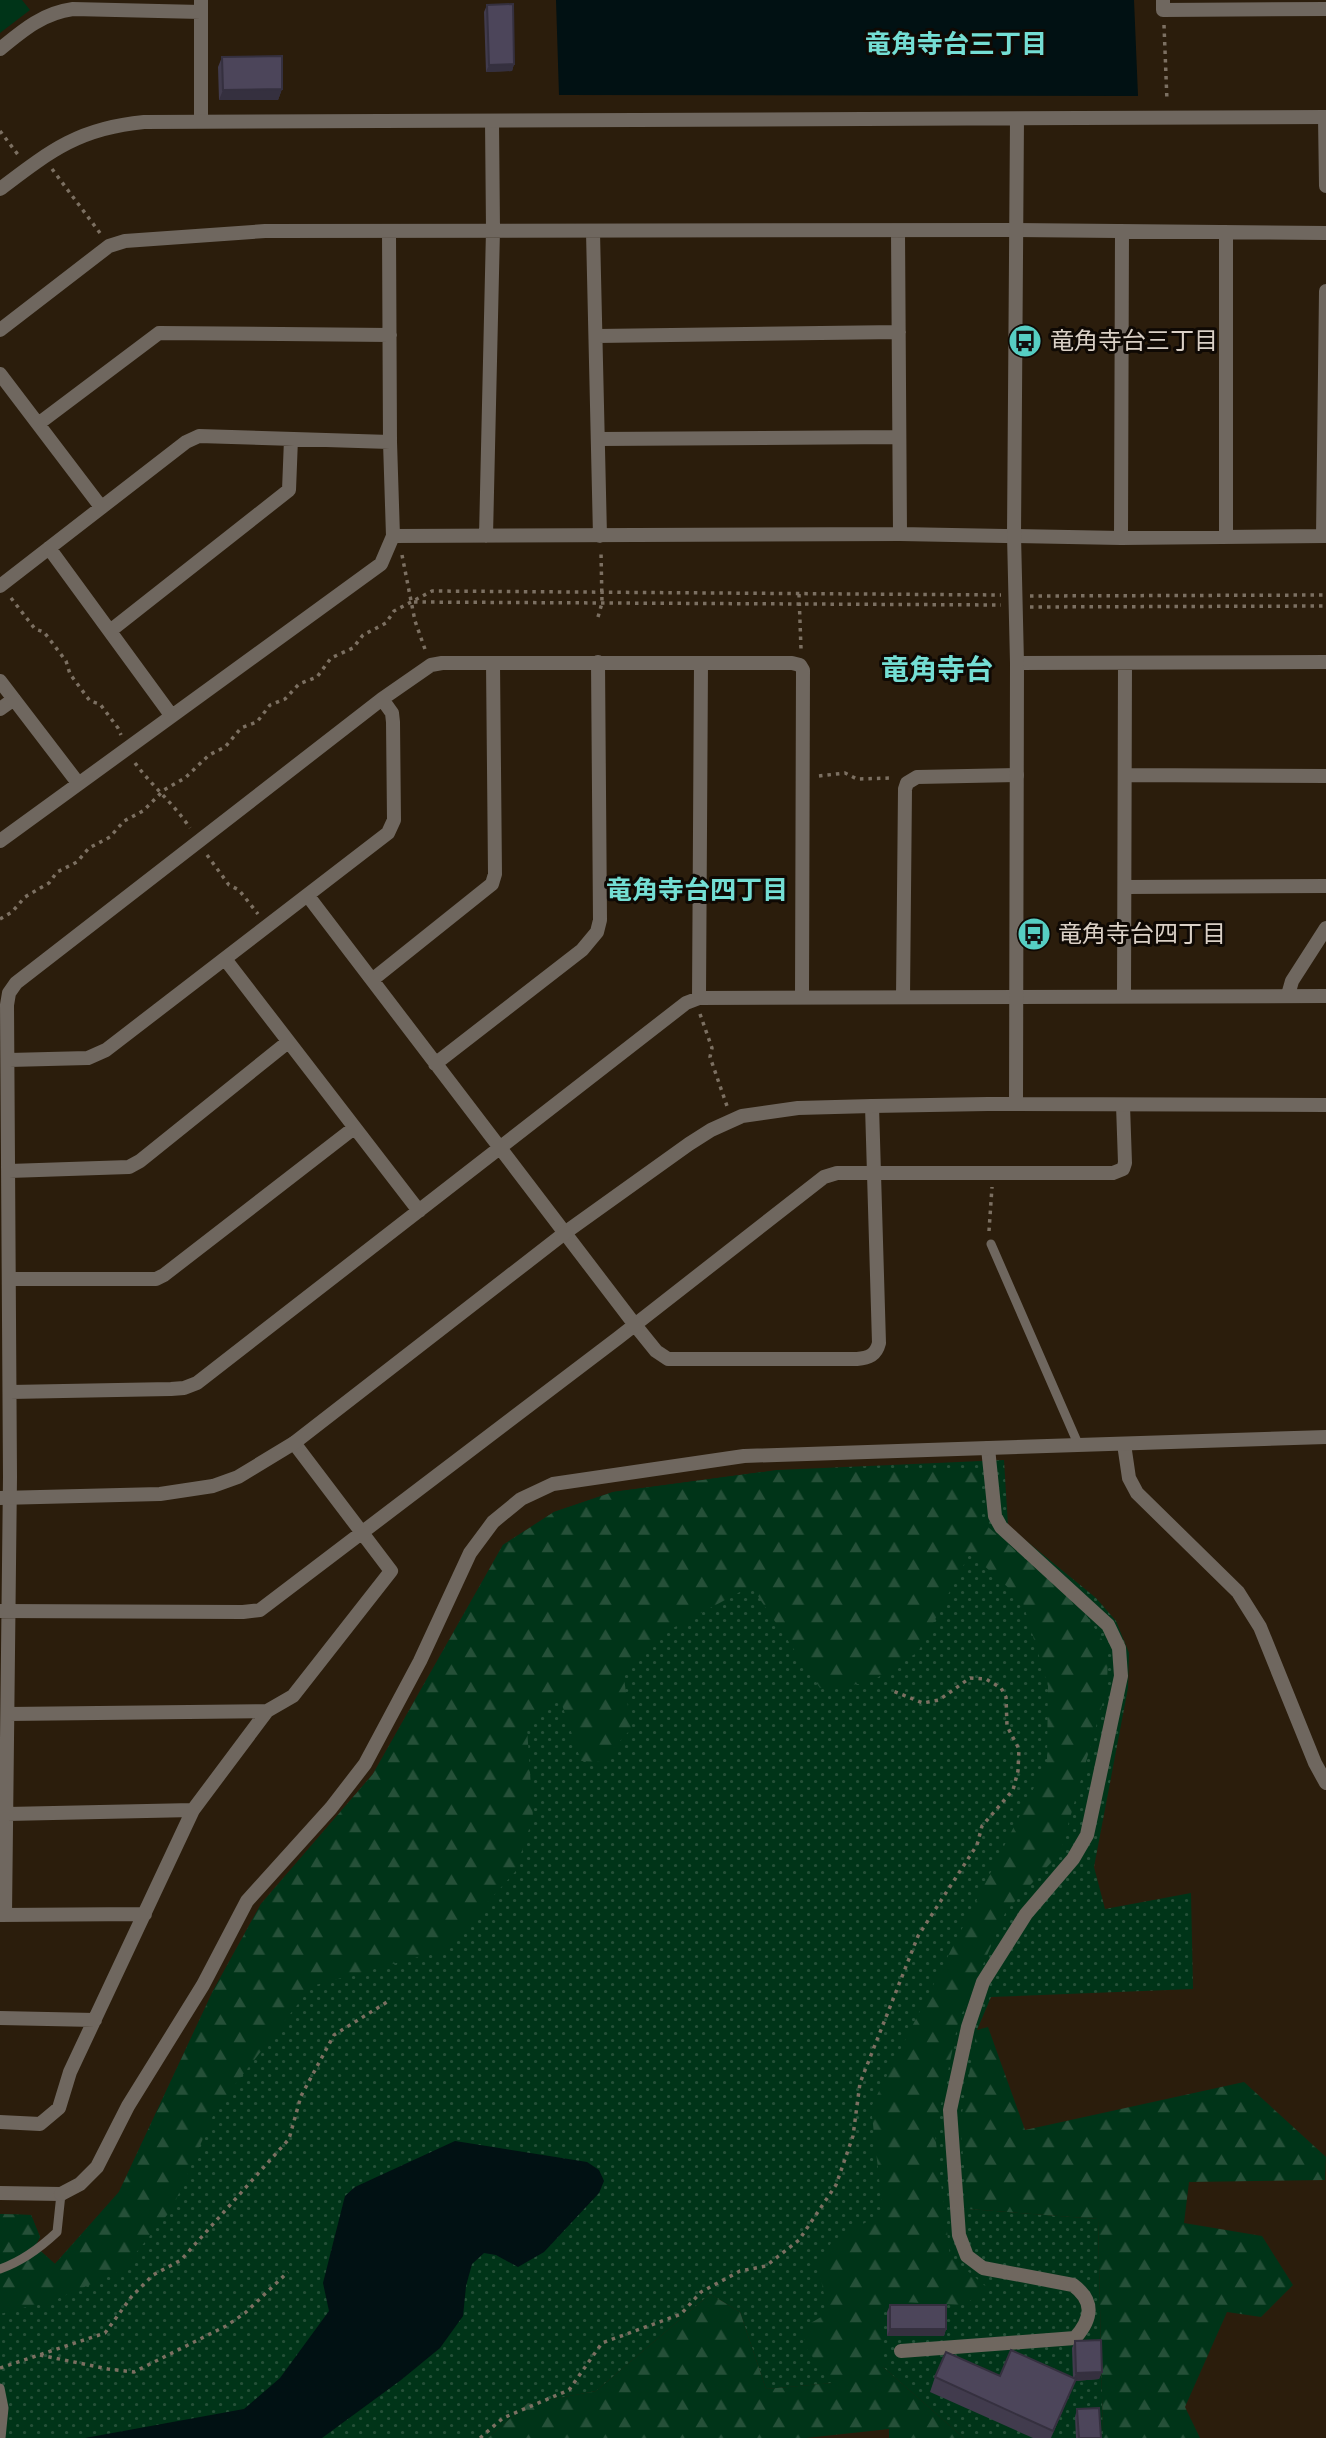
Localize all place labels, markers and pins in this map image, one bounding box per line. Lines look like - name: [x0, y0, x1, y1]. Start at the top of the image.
- bus stop icon: 竜角寺台三丁目: [1006, 322, 1044, 360]
- place label: 竜角寺台三丁目: [1050, 327, 1218, 355]
- bus stop icon: 竜角寺台四丁目: [1015, 915, 1053, 953]
- place label: 竜角寺台四丁目: [1058, 920, 1226, 948]

